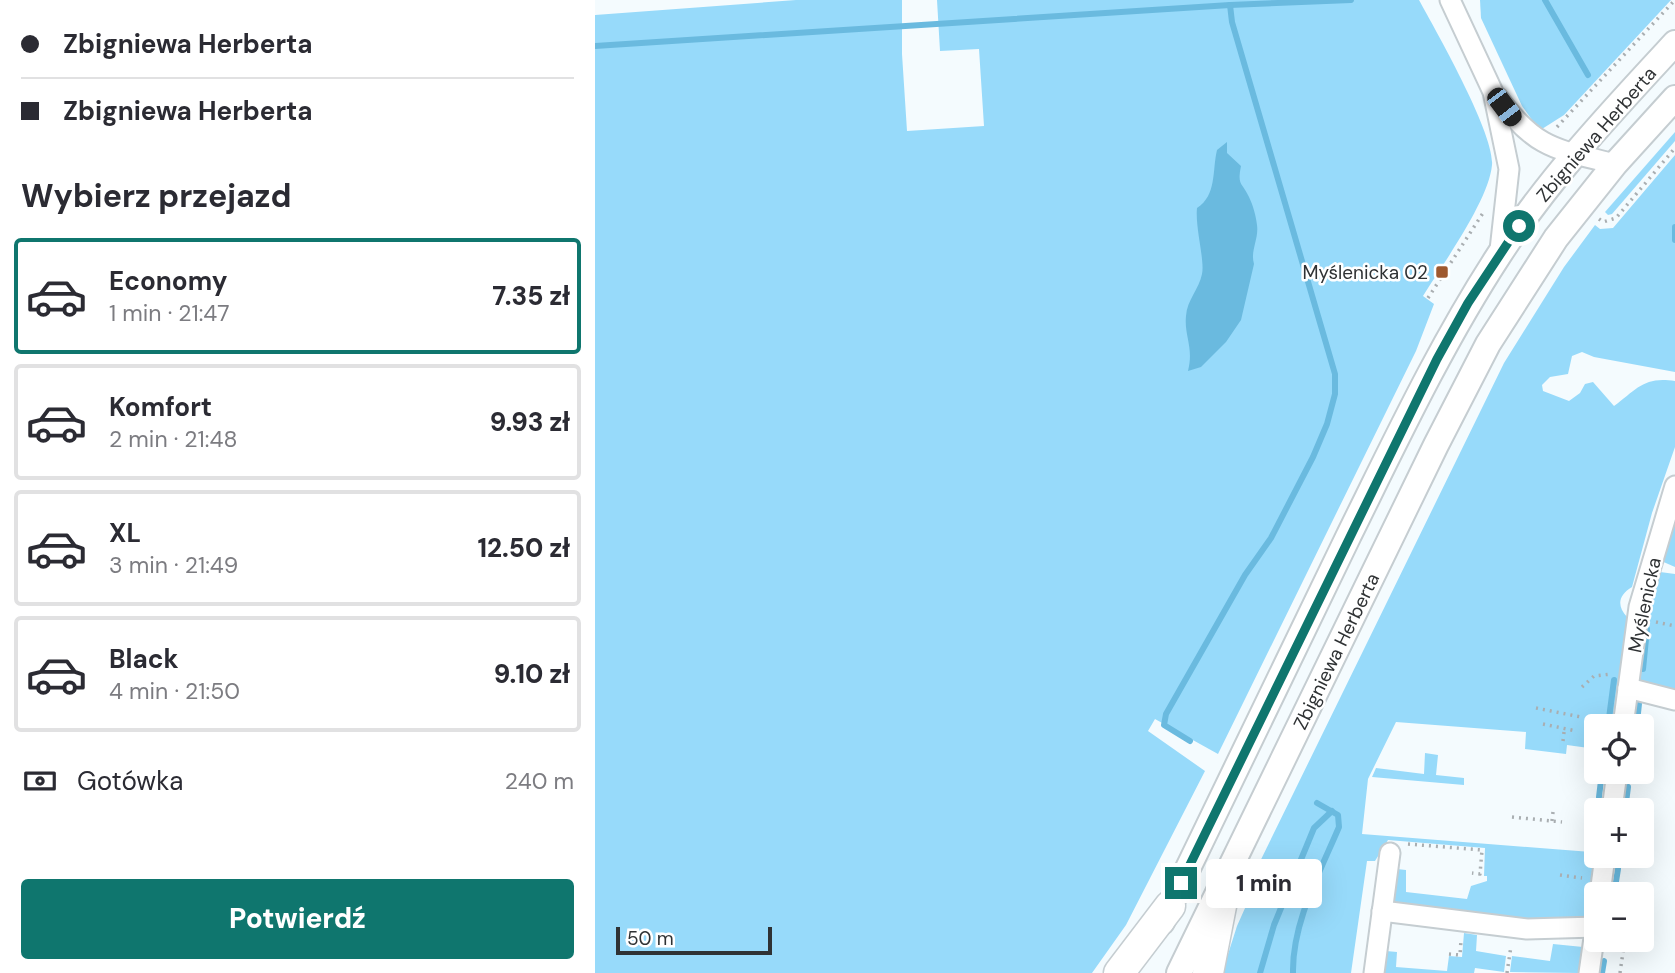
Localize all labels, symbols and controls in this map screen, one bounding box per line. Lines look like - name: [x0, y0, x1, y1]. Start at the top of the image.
- text: Zbigniewa Herberta: [63, 27, 313, 61]
- street label: Zbigniewa Herberta: [1531, 62, 1662, 207]
- car: [1483, 84, 1526, 130]
- text: Zbigniewa Herberta: [63, 94, 313, 128]
- text: Wybierz przejazd: [21, 175, 291, 217]
- route start: [1503, 210, 1535, 242]
- place label: Myślenicka 02: [1302, 260, 1428, 285]
- text: Economy: [109, 264, 227, 298]
- marker: Myślenicka 02: [1434, 264, 1450, 280]
- icon: car: [25, 265, 88, 328]
- text: 7.35 zł: [492, 279, 570, 313]
- text: 1 min · 21:47: [109, 298, 230, 328]
- text: Komfort: [109, 390, 212, 424]
- icon: car: [25, 391, 88, 454]
- text: 9.93 zł: [490, 405, 570, 439]
- text: 2 min · 21:48: [109, 424, 237, 454]
- text: XL: [109, 516, 141, 550]
- icon: car: [25, 517, 88, 580]
- text: 12.50 zł: [477, 531, 570, 565]
- text: 3 min · 21:49: [109, 550, 238, 580]
- street label: Myślenicka: [1622, 555, 1667, 655]
- street label: Zbigniewa Herberta: [1288, 569, 1385, 734]
- text: Black: [109, 642, 179, 676]
- icon: car: [25, 643, 88, 706]
- text: 9.10 zł: [494, 657, 570, 691]
- text: 4 min · 21:50: [109, 676, 240, 706]
- map controls: [1584, 714, 1654, 952]
- button: locate: [1584, 714, 1654, 784]
- icon: cash: [21, 762, 59, 800]
- text: Gotówka: [77, 764, 183, 798]
- text: 240 m: [505, 766, 574, 796]
- button: +: [1584, 798, 1654, 868]
- callout: 1 min: [1205, 858, 1321, 908]
- route end: [1165, 867, 1197, 899]
- text: 1 min: [1236, 868, 1292, 898]
- button: Potwierdź: [21, 879, 574, 959]
- button: −: [1584, 882, 1654, 952]
- scale bar: [616, 924, 772, 956]
- text: 50 m: [627, 926, 674, 951]

